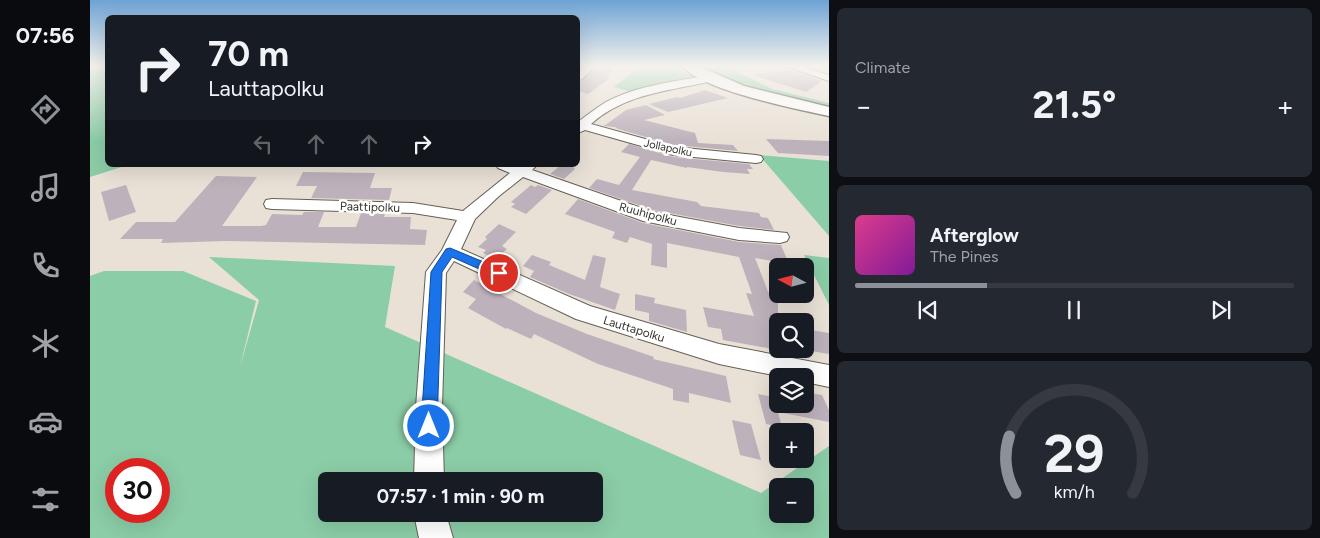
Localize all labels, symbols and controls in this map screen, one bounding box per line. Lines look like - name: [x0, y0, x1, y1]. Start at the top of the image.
- text: 07:56: [16, 22, 74, 49]
- text: 70 m: [208, 33, 289, 75]
- icon: right: [125, 35, 190, 100]
- text: Climate: [855, 58, 910, 77]
- text: Lauttapolku: [208, 75, 324, 102]
- text: 21.5°: [1033, 82, 1116, 128]
- text: −: [855, 89, 872, 123]
- text: +: [1277, 89, 1294, 123]
- icon: directions: [28, 92, 63, 127]
- icon: left: [249, 130, 277, 158]
- icon: ahead: [302, 130, 330, 158]
- icon: ahead: [355, 130, 383, 158]
- icon: right: [408, 130, 436, 158]
- street label: Jollapolku: [643, 137, 693, 159]
- icon: music: [28, 170, 63, 205]
- street label: Paattipolku: [340, 199, 400, 215]
- street label: Ruuhipolku: [617, 200, 679, 228]
- text: Afterglow: [930, 224, 1019, 247]
- text: The Pines: [930, 247, 999, 266]
- icon: phone: [28, 248, 63, 283]
- pin: [478, 252, 520, 294]
- north arrow: [769, 258, 814, 302]
- map controls: [769, 258, 814, 523]
- icon: arrive: [485, 259, 513, 287]
- icon: previous: [914, 296, 942, 324]
- icon: pause: [1060, 296, 1088, 324]
- icon: next: [1207, 296, 1235, 324]
- street label: Lauttapolku: [602, 313, 666, 345]
- button: search: [769, 313, 814, 358]
- icon: climate: [28, 326, 63, 361]
- button: layers: [769, 368, 814, 413]
- position arrow: [402, 399, 454, 451]
- icon: car: [28, 404, 63, 439]
- button: +: [769, 423, 814, 468]
- text: 29: [1044, 423, 1105, 485]
- speed limit sign: 30: [105, 458, 170, 523]
- button: −: [769, 478, 814, 523]
- text: km/h: [1054, 481, 1095, 502]
- icon: filters: [28, 482, 63, 517]
- text: 07:57 · 1 min · 90 m: [377, 485, 544, 508]

